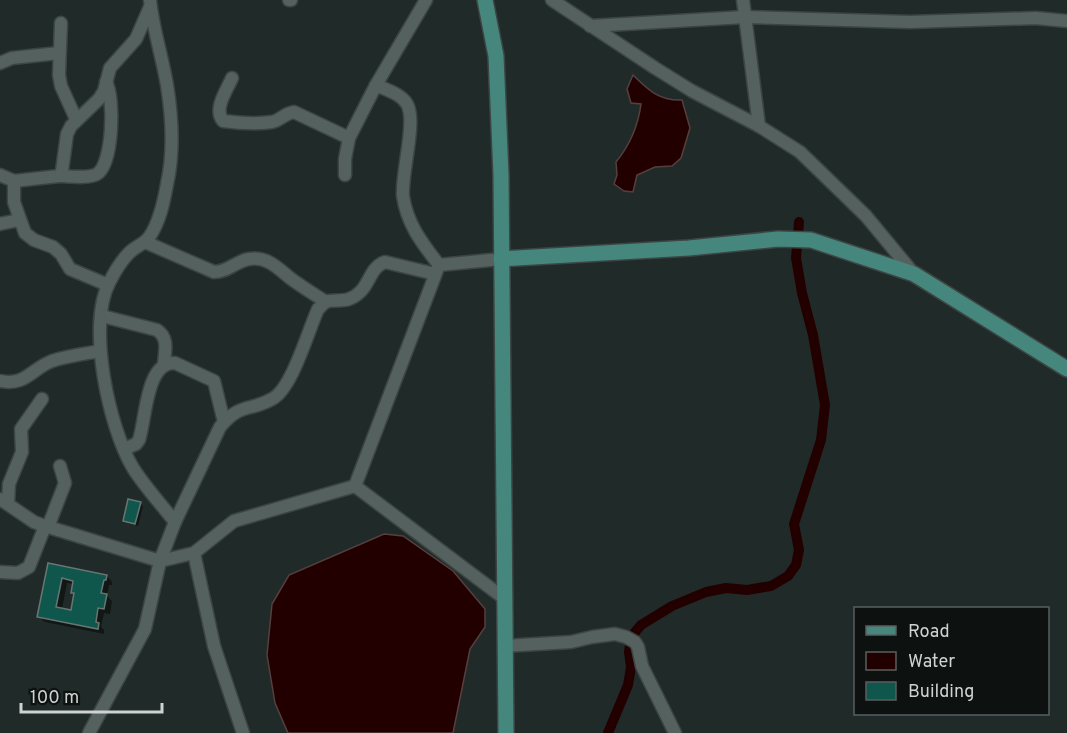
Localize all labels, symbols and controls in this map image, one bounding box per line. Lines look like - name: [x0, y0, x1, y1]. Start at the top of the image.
- legend: [854, 607, 1049, 715]
- text: Road: [908, 621, 950, 644]
- text: Water: [908, 651, 955, 674]
- scale bar: [21, 676, 162, 714]
- text: Building: [908, 681, 974, 704]
- text: 100 m: [30, 687, 79, 710]

